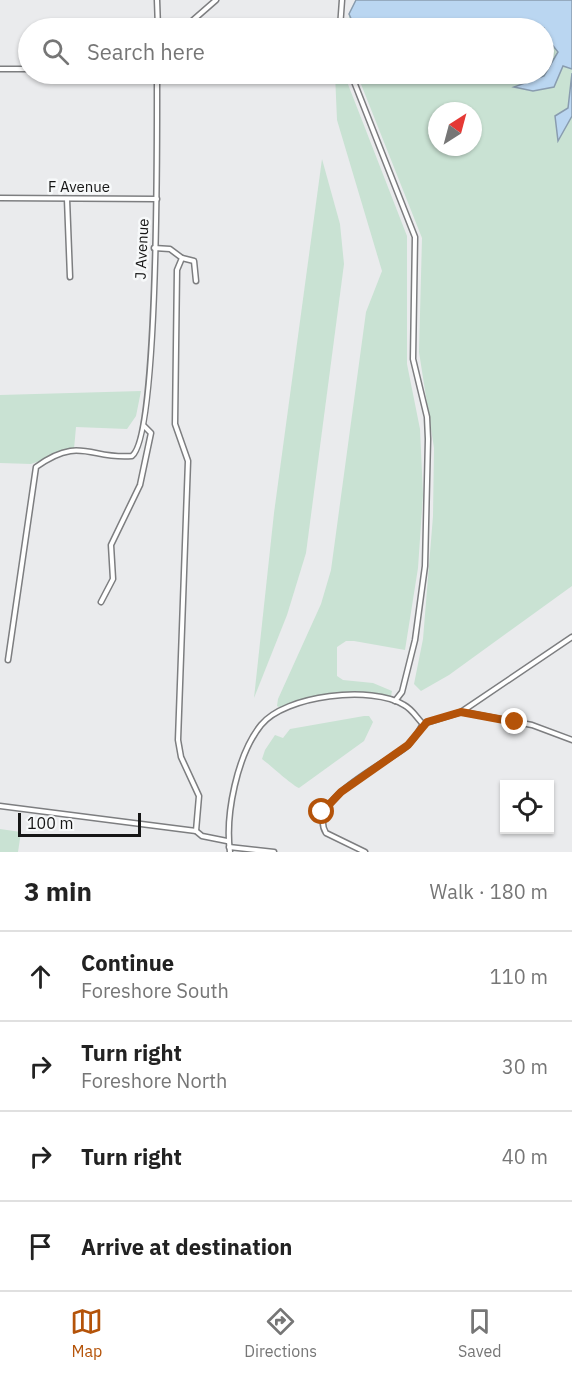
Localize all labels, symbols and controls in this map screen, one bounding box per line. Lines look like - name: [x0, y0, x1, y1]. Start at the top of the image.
- search box: [18, 18, 554, 84]
- icon: search: [39, 35, 72, 68]
- text: Search here: [87, 37, 205, 66]
- north arrow: [428, 102, 482, 156]
- street label: F Avenue: [48, 177, 110, 196]
- street label: J Avenue: [130, 218, 153, 280]
- route end: [501, 708, 527, 734]
- map controls: [500, 780, 554, 834]
- button: locate: [500, 780, 554, 834]
- route start: [308, 798, 334, 824]
- scale bar: [18, 810, 141, 838]
- text: 100 m: [27, 813, 74, 833]
- text: 3 min: [24, 874, 92, 908]
- text: Walk · 180 m: [430, 878, 548, 905]
- text: Continue: [81, 948, 174, 977]
- icon: ahead: [24, 960, 57, 993]
- text: 110 m: [490, 963, 548, 990]
- text: Foreshore South: [81, 977, 229, 1004]
- text: Turn right: [81, 1038, 182, 1067]
- icon: right: [24, 1050, 57, 1083]
- text: 30 m: [502, 1053, 548, 1080]
- text: Foreshore North: [81, 1067, 227, 1094]
- icon: right: [24, 1140, 57, 1173]
- text: Turn right: [81, 1142, 182, 1171]
- text: 40 m: [502, 1143, 548, 1170]
- icon: arrive: [24, 1230, 57, 1263]
- text: Arrive at destination: [81, 1232, 292, 1261]
- tab: Map: [70, 1305, 103, 1361]
- tab: Directions: [244, 1305, 317, 1361]
- tab: Saved: [458, 1305, 502, 1361]

